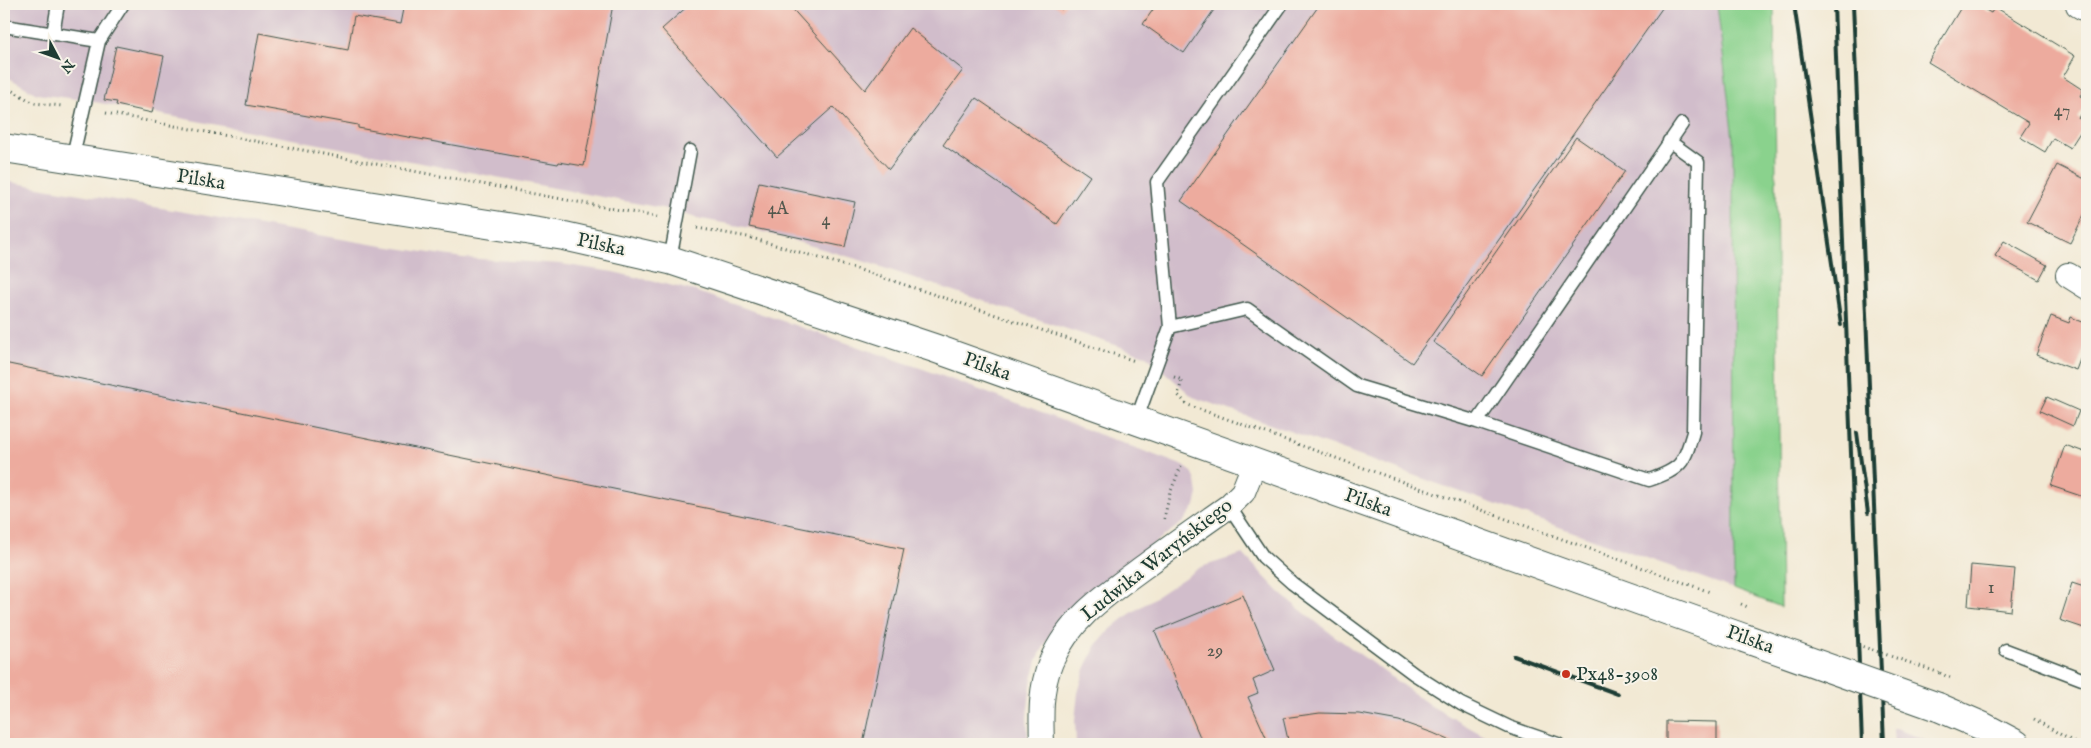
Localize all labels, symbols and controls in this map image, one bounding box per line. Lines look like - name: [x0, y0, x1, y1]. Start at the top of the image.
- north arrow: [32, 32, 82, 82]
- text: N: [56, 55, 78, 76]
- house number: 47: [2054, 100, 2070, 123]
- street label: Pilska: [175, 164, 227, 196]
- house number: 4A: [768, 198, 789, 221]
- house number: 4: [822, 209, 831, 232]
- street label: Pilska: [575, 228, 628, 262]
- street label: Pilska: [960, 347, 1015, 387]
- street label: Pilska: [1341, 483, 1396, 523]
- street label: Ludwika Waryńskiego: [1076, 493, 1238, 627]
- house number: 1: [1988, 577, 1994, 600]
- street label: Pilska: [1723, 620, 1778, 660]
- house number: 29: [1207, 640, 1223, 663]
- place label: Px48-3908: [1576, 662, 1658, 687]
- marker: Px48-3908: [1560, 668, 1572, 680]

